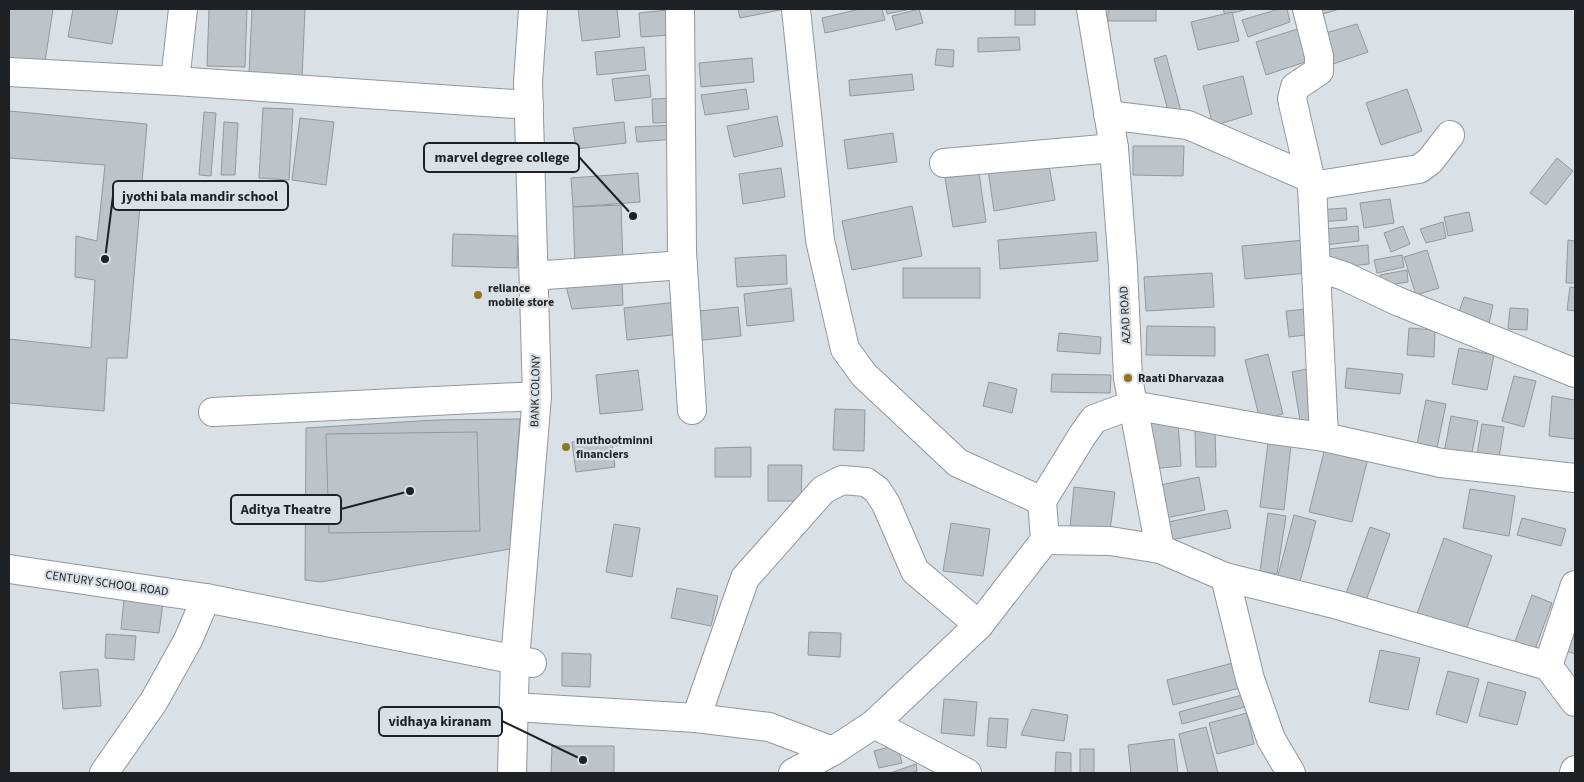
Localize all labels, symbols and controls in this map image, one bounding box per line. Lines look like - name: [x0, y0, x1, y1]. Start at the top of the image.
- callout: marvel degree college: [424, 143, 579, 172]
- text: marvel degree college: [434, 148, 570, 168]
- callout: jyothi bala mandir school: [113, 181, 288, 210]
- text: jyothi bala mandir school: [121, 187, 278, 207]
- place label: reliance mobile store: [488, 280, 554, 311]
- street label: AZAD ROAD: [1116, 286, 1135, 344]
- marker: reliance mobile store: [472, 289, 484, 301]
- street label: BANK COLONY: [526, 355, 545, 427]
- place label: Raati Dharvazaa: [1138, 370, 1224, 387]
- marker: Raati Dharvazaa: [1122, 372, 1134, 384]
- place label: muthootminni financiers: [576, 432, 653, 463]
- marker: muthootminni financiers: [560, 441, 572, 453]
- callout: Aditya Theatre: [231, 495, 341, 524]
- text: Aditya Theatre: [240, 500, 331, 520]
- street label: CENTURY SCHOOL ROAD: [44, 566, 169, 601]
- callout: vidhaya kiranam: [379, 707, 502, 736]
- text: vidhaya kiranam: [388, 712, 492, 732]

